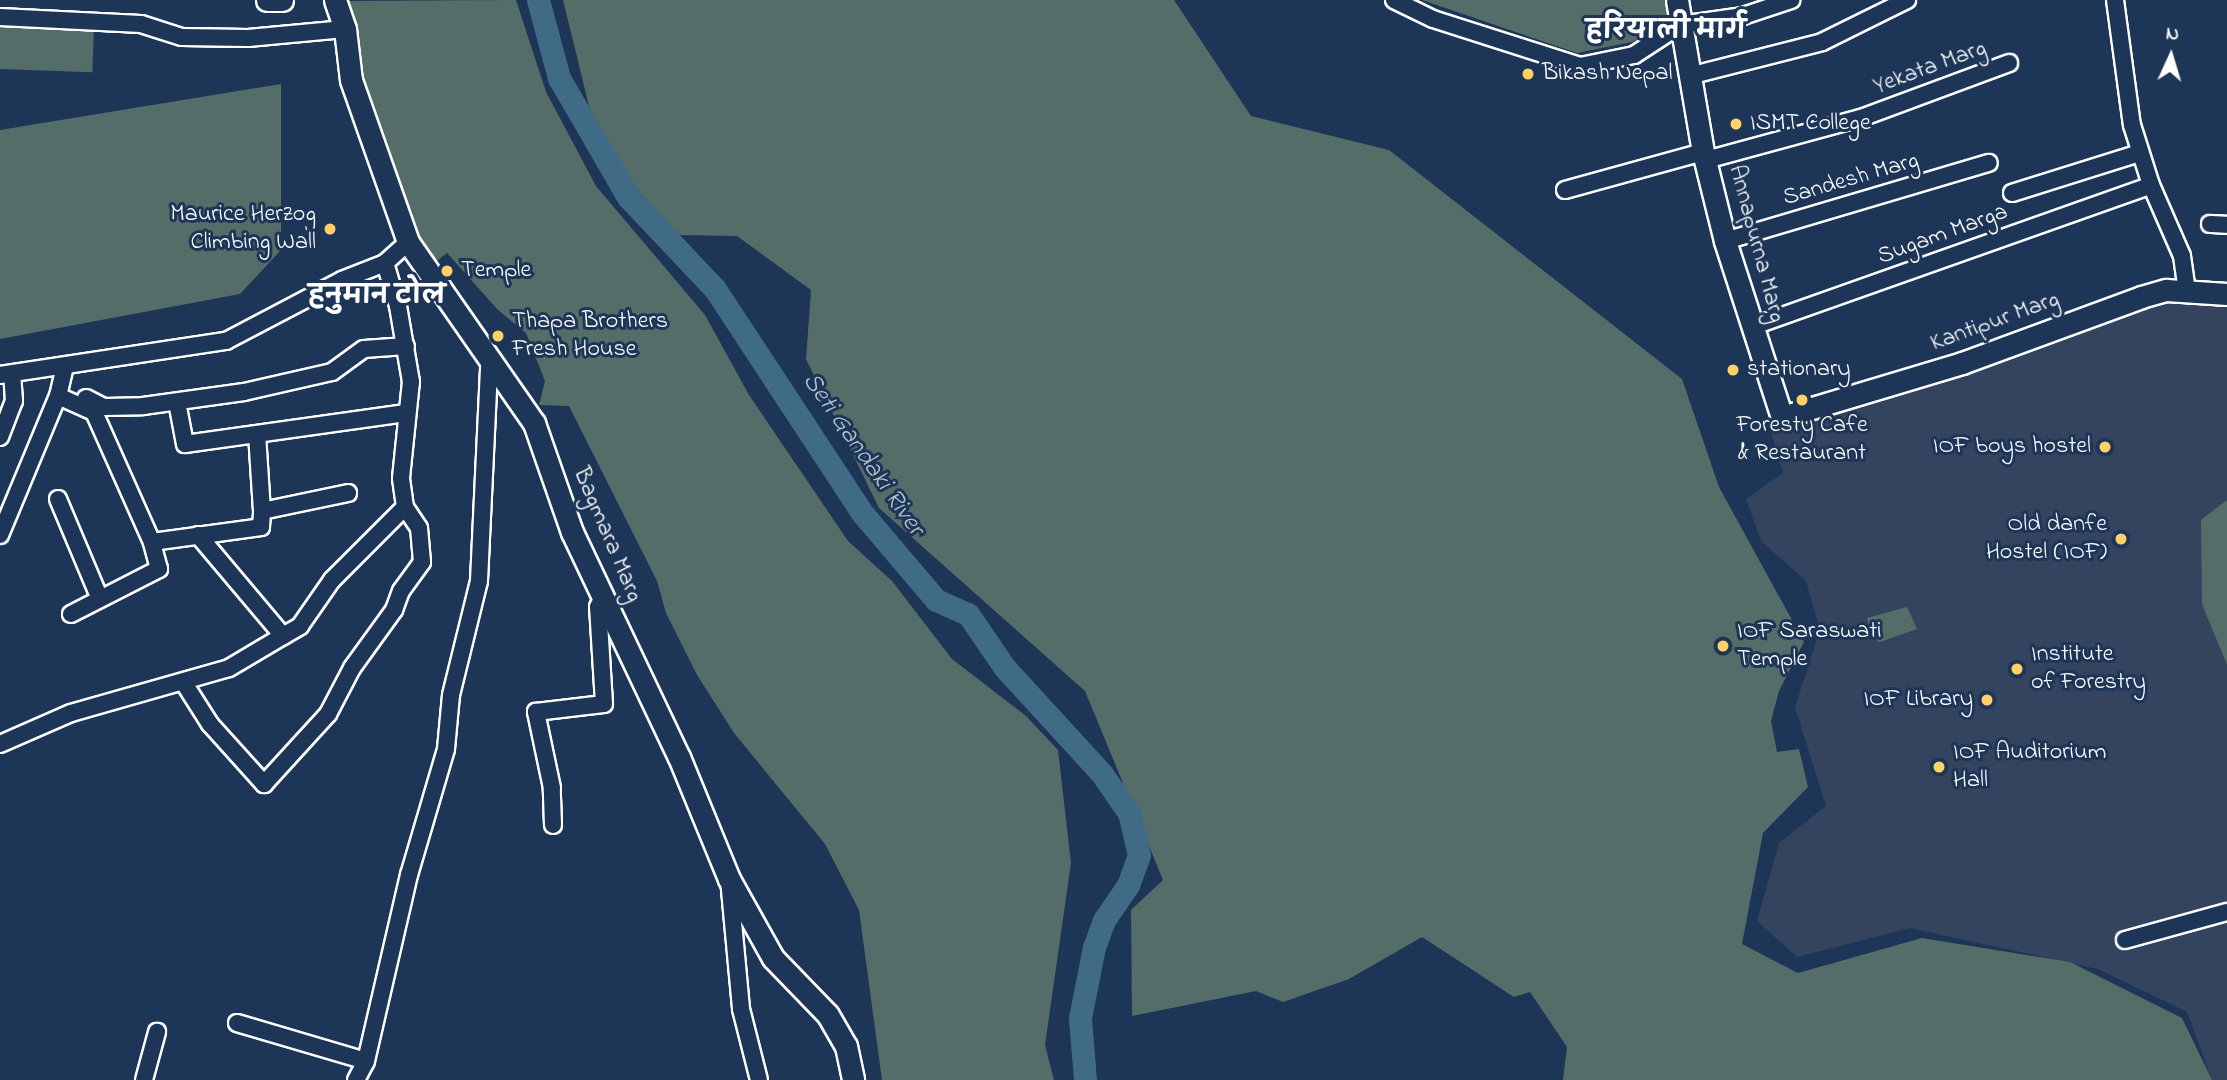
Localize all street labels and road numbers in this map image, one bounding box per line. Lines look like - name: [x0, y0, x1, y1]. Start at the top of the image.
- street label: Yekata Marg: [1870, 34, 1990, 102]
- street label: Sandesh Marg: [1780, 147, 1922, 213]
- street label: Annapurna Marg: [1721, 162, 1791, 326]
- street label: Sugam Marga: [1874, 198, 2012, 272]
- street label: Kantipur Marg: [1927, 285, 2063, 359]
- street label: Bagmara Marg: [566, 463, 648, 607]

